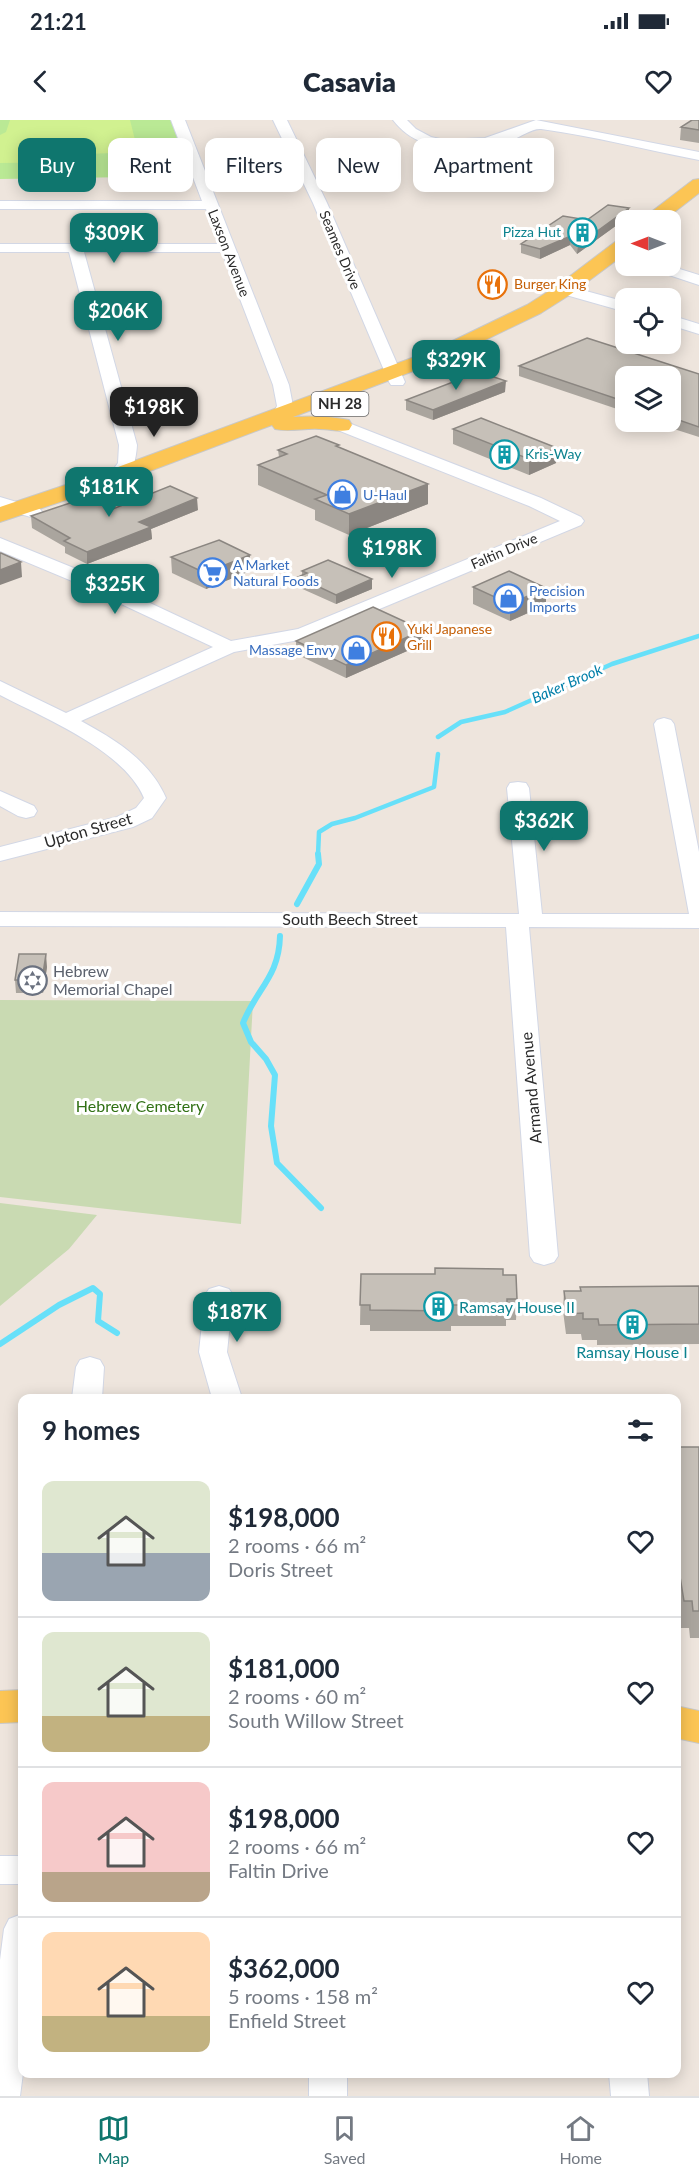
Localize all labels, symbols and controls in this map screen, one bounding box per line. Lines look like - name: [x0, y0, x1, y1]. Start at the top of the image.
- text: 21:21: [30, 8, 87, 35]
- icon: back: [24, 65, 57, 98]
- text: Casavia: [303, 65, 396, 98]
- icon: heart: [642, 65, 675, 98]
- chip: Buy: [18, 138, 96, 192]
- chip: Rent: [108, 138, 193, 192]
- chip: Filters: [205, 138, 304, 192]
- chip: New: [316, 138, 401, 192]
- chip: Apartment: [413, 138, 554, 192]
- street label: Laxson Avenue: [205, 207, 254, 299]
- street label: Seames Drive: [316, 208, 365, 292]
- north arrow: [615, 210, 681, 276]
- map controls: [615, 210, 681, 432]
- pin: $309K: [72, 213, 156, 264]
- building icon: Pizza Hut: [566, 216, 598, 248]
- text: $309K: [84, 220, 144, 244]
- place label: Pizza Hut: [503, 223, 561, 240]
- restaurant icon: Burger King: [477, 268, 509, 300]
- place label: Burger King: [514, 275, 586, 292]
- button: locate: [615, 288, 681, 354]
- pin: $206K: [76, 291, 160, 342]
- text: $206K: [88, 298, 148, 322]
- pin: $329K: [414, 340, 498, 391]
- text: $329K: [426, 347, 486, 371]
- button: layers: [615, 366, 681, 432]
- pin: $198K: [112, 387, 196, 438]
- road number: NH 28: [312, 392, 368, 416]
- text: $198K: [124, 394, 184, 418]
- building icon: Kris-Way: [488, 438, 520, 470]
- place label: Kris-Way: [525, 445, 582, 462]
- pin: $181K: [67, 467, 151, 518]
- text: $181K: [79, 474, 139, 498]
- shop icon: U-Haul: [326, 479, 358, 511]
- place label: U-Haul: [363, 486, 407, 503]
- pin: $198K: [350, 528, 434, 579]
- street label: Faltin Drive: [468, 529, 540, 572]
- text: $198K: [362, 535, 422, 559]
- place label: A Market Natural Foods: [233, 556, 319, 589]
- supermarket icon: A Market Natural Foods: [196, 557, 228, 589]
- pin: $325K: [73, 564, 157, 615]
- text: $325K: [85, 571, 145, 595]
- place label: Precision Imports: [529, 582, 585, 615]
- shop icon: Precision Imports: [492, 583, 524, 615]
- place label: Yuki Japanese Grill: [407, 620, 492, 653]
- restaurant icon: Yuki Japanese Grill: [370, 621, 402, 653]
- shop icon: Massage Envy: [341, 634, 373, 666]
- place label: Massage Envy: [249, 641, 337, 658]
- water label: Baker Brook: [529, 659, 605, 707]
- pin: $362K: [502, 801, 586, 852]
- street label: Upton Street: [42, 808, 134, 851]
- text: $362K: [514, 808, 574, 832]
- street label: South Beech Street: [282, 909, 418, 928]
- place label: Hebrew Memorial Chapel: [53, 961, 173, 998]
- synagogue icon: Hebrew Memorial Chapel: [16, 964, 48, 996]
- street label: Armand Avenue: [516, 1031, 545, 1145]
- park label: Hebrew Cemetery: [76, 1096, 205, 1115]
- building icon: Ramsay House II: [422, 1291, 454, 1323]
- pin: $187K: [195, 1292, 279, 1343]
- place label: Ramsay House II: [459, 1297, 575, 1316]
- text: $187K: [207, 1299, 267, 1323]
- building icon: Ramsay House I: [616, 1308, 648, 1340]
- place label: Ramsay House I: [576, 1342, 688, 1361]
- text: 9 homes: [42, 1414, 140, 1446]
- icon: filters: [624, 1414, 657, 1447]
- text: $198,000: [228, 1501, 340, 1533]
- icon: home: [90, 1505, 162, 1577]
- icon: heart: [624, 1525, 657, 1558]
- text: 2 rooms · 66 m²: [228, 1533, 366, 1557]
- text: Doris Street: [228, 1557, 333, 1581]
- text: $181,000: [228, 1652, 340, 1684]
- icon: home: [90, 1656, 162, 1728]
- icon: heart: [624, 1676, 657, 1709]
- text: 2 rooms · 60 m²: [228, 1684, 366, 1708]
- text: South Willow Street: [228, 1708, 404, 1732]
- text: $198,000: [228, 1802, 340, 1834]
- icon: home: [90, 1806, 162, 1878]
- icon: heart: [624, 1826, 657, 1859]
- text: 2 rooms · 66 m²: [228, 1834, 366, 1858]
- text: Faltin Drive: [228, 1858, 329, 1882]
- text: $362,000: [228, 1952, 340, 1984]
- icon: home: [90, 1956, 162, 2028]
- icon: heart: [624, 1976, 657, 2009]
- text: 5 rooms · 158 m²: [228, 1984, 378, 2008]
- text: Enfield Street: [228, 2008, 346, 2032]
- tab: Map: [97, 2112, 130, 2167]
- tab: Saved: [324, 2112, 366, 2167]
- tab: Home: [559, 2112, 602, 2167]

